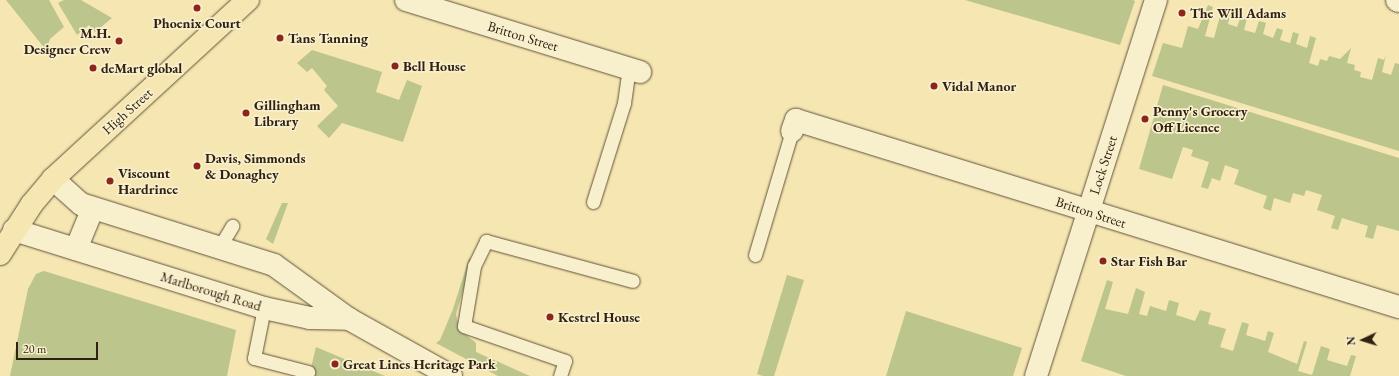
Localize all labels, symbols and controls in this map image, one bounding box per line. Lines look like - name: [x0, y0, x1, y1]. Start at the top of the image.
- marker: Phoenix Court: [192, 3, 202, 13]
- place label: The Will Adams: [1190, 5, 1286, 21]
- marker: The Will Adams: [1177, 8, 1187, 18]
- place label: Phoenix Court: [153, 15, 241, 31]
- street label: Britton Street: [486, 17, 560, 55]
- place label: M.H. Designer Crew: [24, 25, 111, 58]
- place label: Tans Tanning: [288, 30, 368, 46]
- marker: Tans Tanning: [275, 33, 285, 43]
- marker: M.H. Designer Crew: [114, 36, 124, 46]
- place label: Bell House: [403, 58, 466, 74]
- place label: deMart global: [101, 60, 182, 76]
- marker: Bell House: [390, 61, 400, 71]
- marker: deMart global: [88, 63, 98, 73]
- place label: Vidal Manor: [942, 78, 1016, 94]
- marker: Vidal Manor: [929, 81, 939, 91]
- street label: High Street: [98, 84, 156, 138]
- place label: Gillingham Library: [254, 97, 320, 130]
- place label: Penny's Grocery Off Licence: [1153, 103, 1247, 136]
- marker: Gillingham Library: [241, 108, 251, 118]
- marker: Penny's Grocery Off Licence: [1140, 114, 1150, 124]
- street label: Lock Street: [1086, 133, 1120, 197]
- place label: Davis, Simmonds & Donaghey: [205, 150, 306, 182]
- marker: Davis, Simmonds & Donaghey: [192, 161, 202, 171]
- place label: Viscount Hardrince: [118, 165, 178, 198]
- marker: Viscount Hardrince: [105, 176, 115, 186]
- street label: Britton Street: [1054, 193, 1128, 231]
- place label: Star Fish Bar: [1111, 253, 1187, 269]
- marker: Star Fish Bar: [1098, 256, 1108, 266]
- street label: Marlborough Road: [159, 268, 263, 314]
- place label: Kestrel House: [558, 309, 640, 325]
- marker: Kestrel House: [545, 312, 555, 322]
- north arrow: [1343, 320, 1383, 360]
- scale bar: [18, 334, 100, 360]
- text: N: [1344, 336, 1358, 346]
- text: 20 m: [23, 341, 46, 357]
- place label: Great Lines Heritage Park: [343, 356, 496, 372]
- marker: Great Lines Heritage Park: [330, 359, 340, 369]

